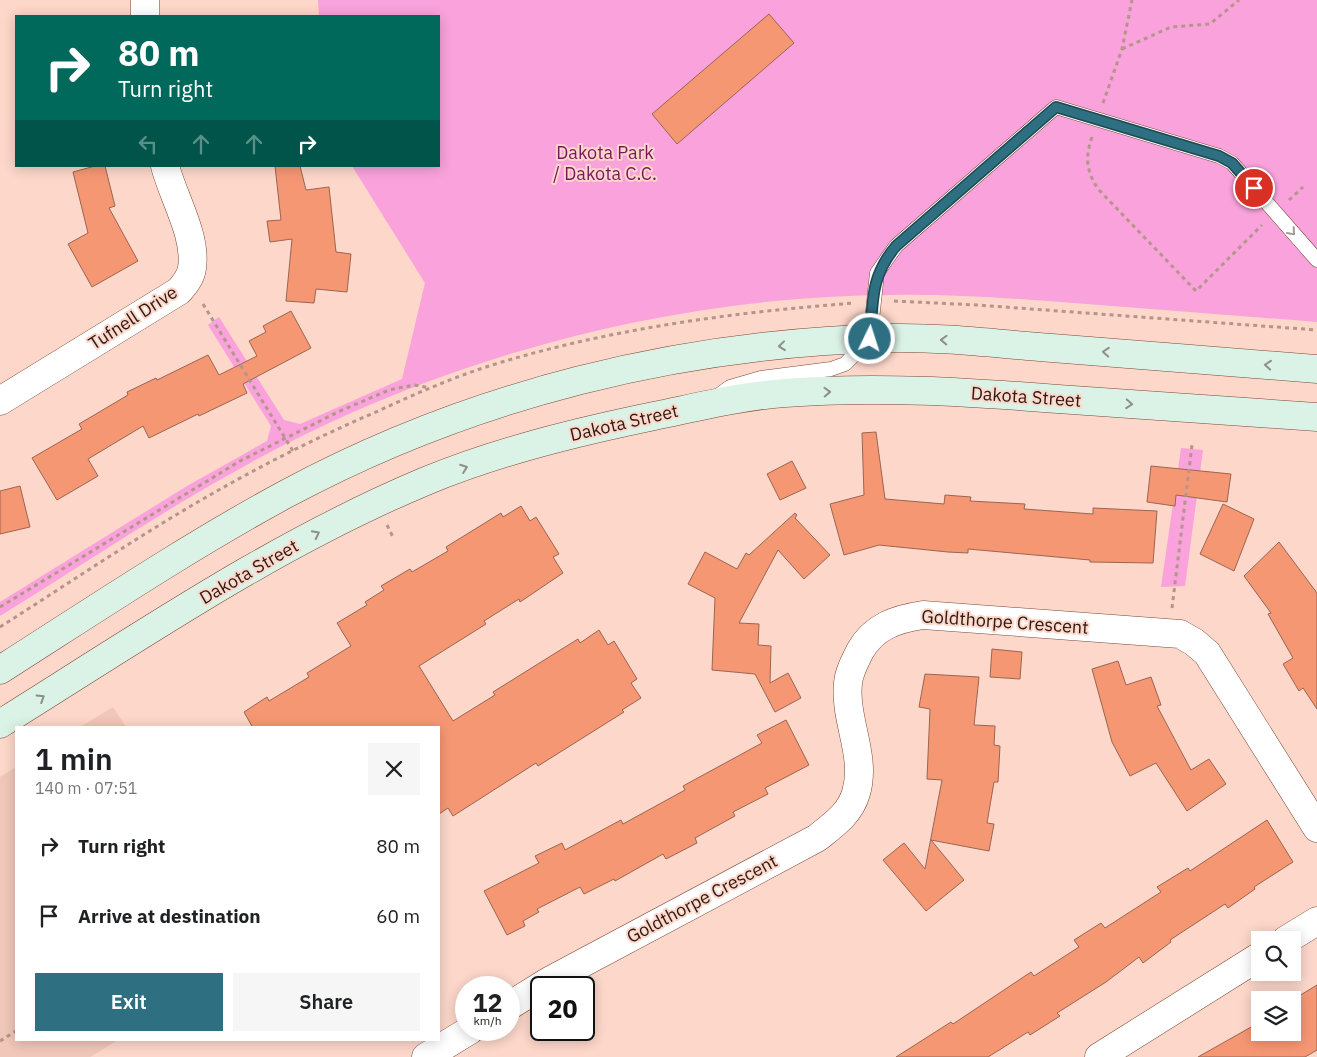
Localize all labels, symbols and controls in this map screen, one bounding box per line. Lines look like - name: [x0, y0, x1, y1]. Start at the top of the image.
- text: 80 m: [118, 30, 200, 76]
- icon: right: [35, 35, 100, 100]
- text: Turn right: [118, 74, 213, 103]
- icon: left: [134, 130, 162, 158]
- icon: ahead: [187, 130, 215, 158]
- icon: ahead: [240, 130, 268, 158]
- icon: right: [293, 130, 321, 158]
- park label: Dakota Park / Dakota C.C.: [553, 141, 657, 185]
- pin: [1233, 167, 1275, 209]
- icon: arrive: [1240, 174, 1268, 202]
- one-way arrow: [1287, 226, 1296, 235]
- street label: Tufnell Drive: [84, 280, 182, 355]
- position arrow: [843, 312, 895, 364]
- one-way arrow: [940, 334, 948, 345]
- one-way arrow: [778, 340, 786, 351]
- one-way arrow: [1102, 347, 1110, 358]
- one-way arrow: [1264, 360, 1272, 371]
- street label: Dakota Street: [970, 381, 1082, 412]
- one-way arrow: [823, 386, 831, 397]
- one-way arrow: [1125, 398, 1133, 409]
- street label: Dakota Street: [567, 399, 680, 446]
- one-way arrow: [459, 464, 468, 474]
- one-way arrow: [310, 530, 319, 540]
- street label: Dakota Street: [195, 534, 302, 609]
- street label: Goldthorpe Crescent: [921, 604, 1089, 639]
- one-way arrow: [36, 695, 45, 705]
- text: 1 min: [35, 739, 113, 778]
- button: close: [368, 743, 420, 795]
- text: 140 m · 07:51: [35, 778, 137, 798]
- icon: right: [35, 832, 63, 860]
- text: Turn right: [78, 834, 165, 858]
- text: 80 m: [376, 834, 420, 858]
- street label: Goldthorpe Crescent: [622, 849, 781, 948]
- icon: arrive: [35, 902, 63, 930]
- text: Arrive at destination: [78, 904, 261, 928]
- text: 60 m: [376, 904, 420, 928]
- map controls: [1251, 931, 1301, 1041]
- button: search: [1251, 931, 1301, 981]
- button: Exit: [35, 973, 223, 1031]
- button: Share: [233, 973, 420, 1031]
- speed limit sign: 20: [530, 976, 595, 1041]
- text: 12: [472, 986, 503, 1019]
- button: layers: [1251, 991, 1301, 1041]
- text: km/h: [473, 1013, 502, 1028]

